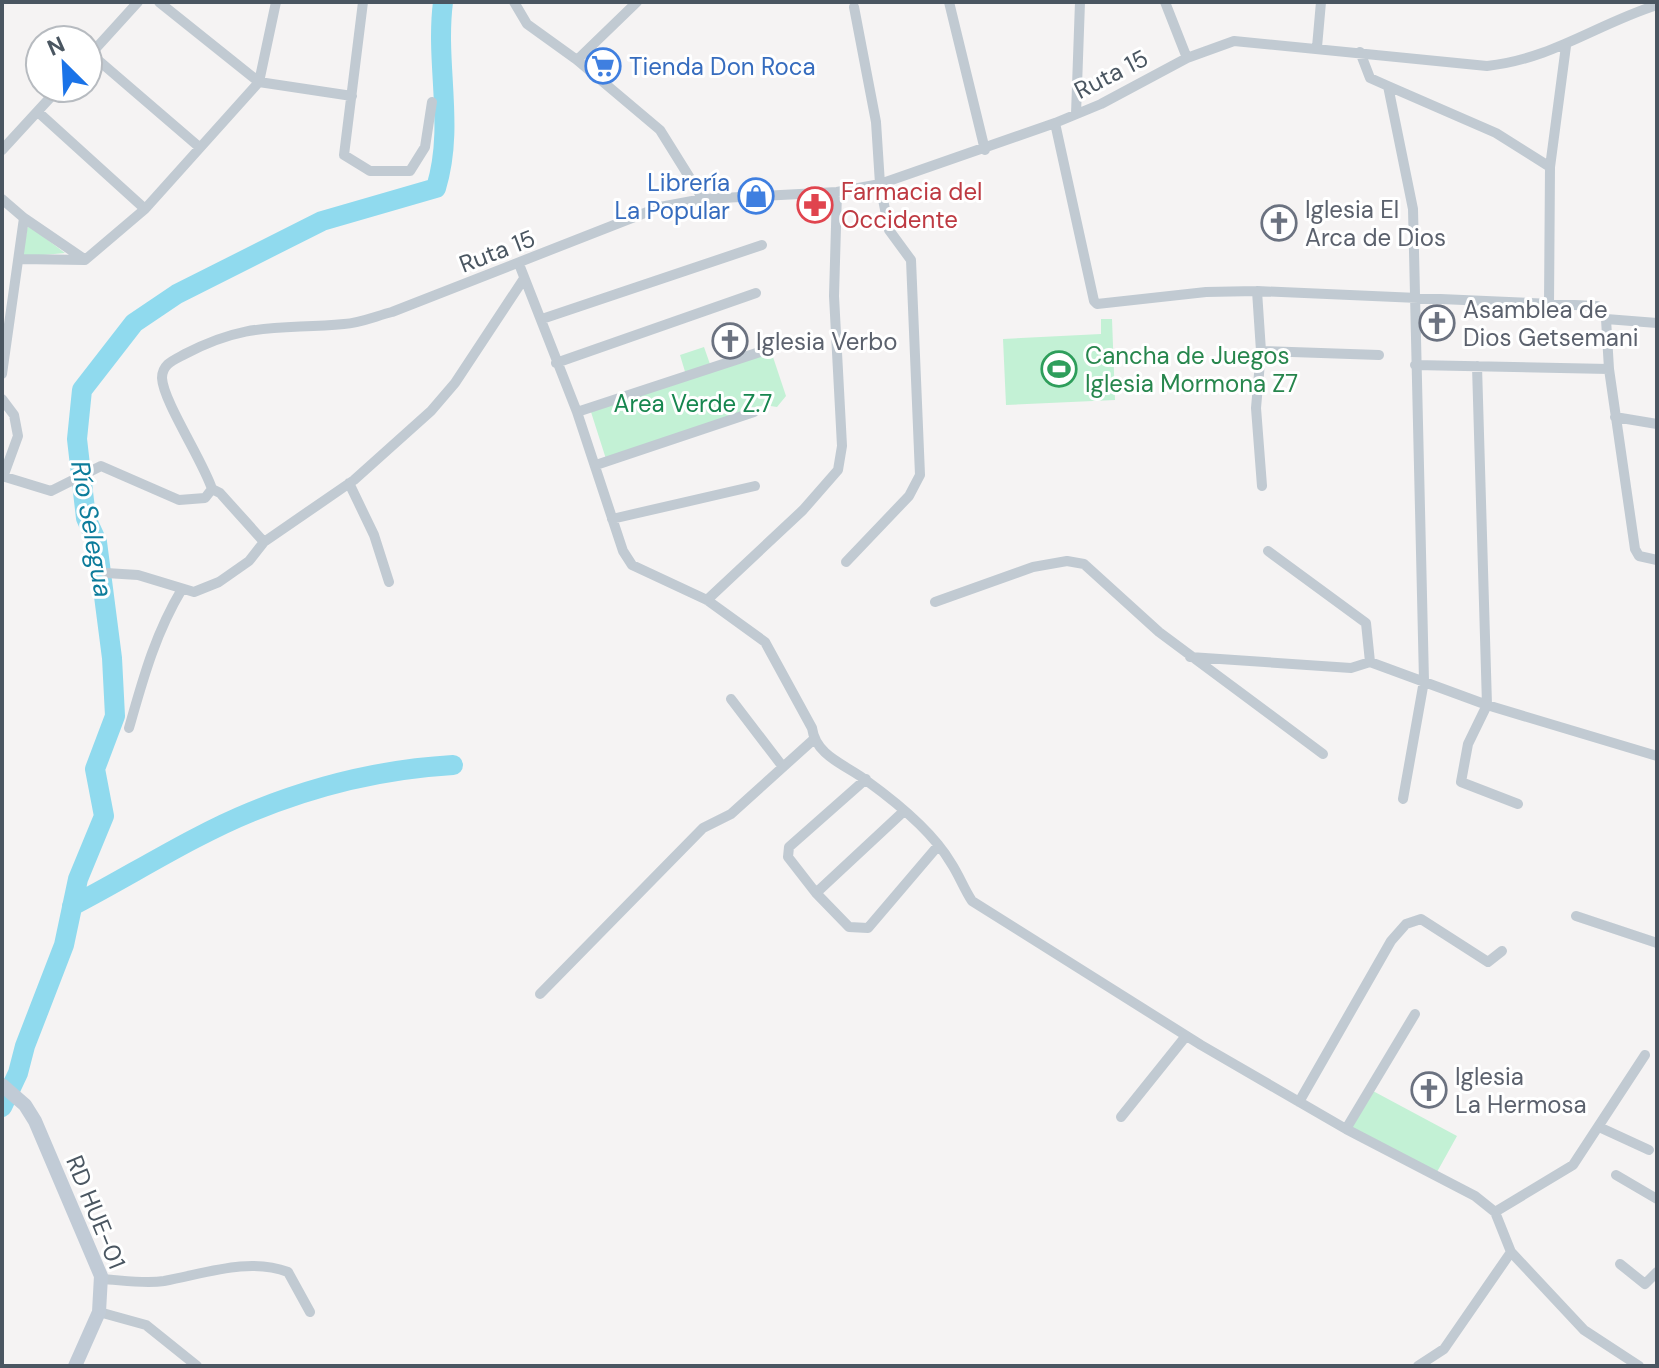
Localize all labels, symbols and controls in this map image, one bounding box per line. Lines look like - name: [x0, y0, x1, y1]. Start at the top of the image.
- north arrow: [24, 24, 104, 104]
- text: N: [43, 30, 69, 63]
- street label: Ruta 15: [1069, 42, 1153, 106]
- supermarket icon: Tienda Don Roca: [584, 47, 622, 85]
- place label: Tienda Don Roca: [629, 51, 816, 82]
- place label: Librería La Popular: [614, 167, 730, 226]
- place label: Farmacia del Occidente: [841, 176, 982, 235]
- shop icon: Librería La Popular: [737, 177, 775, 215]
- pharmacy icon: Farmacia del Occidente: [796, 186, 834, 224]
- place label: Iglesia El Arca de Dios: [1305, 194, 1446, 253]
- church icon: Iglesia El Arca de Dios: [1260, 204, 1298, 242]
- street label: Ruta 15: [455, 222, 539, 280]
- place label: Asamblea de Dios Getsemani: [1463, 294, 1638, 353]
- church icon: Asamblea de Dios Getsemani: [1418, 304, 1456, 342]
- church icon: Iglesia Verbo: [711, 322, 749, 360]
- place label: Iglesia Verbo: [756, 326, 898, 357]
- place label: Cancha de Juegos Iglesia Mormona Z7: [1085, 340, 1298, 399]
- sports icon: Cancha de Juegos Iglesia Mormona Z7: [1040, 350, 1078, 388]
- park label: Area Verde Z.7: [614, 388, 772, 419]
- water label: Río Selegua: [63, 458, 121, 600]
- place label: Iglesia La Hermosa: [1455, 1061, 1587, 1120]
- church icon: Iglesia La Hermosa: [1410, 1071, 1448, 1109]
- street label: RD HUE-01: [59, 1151, 133, 1273]

